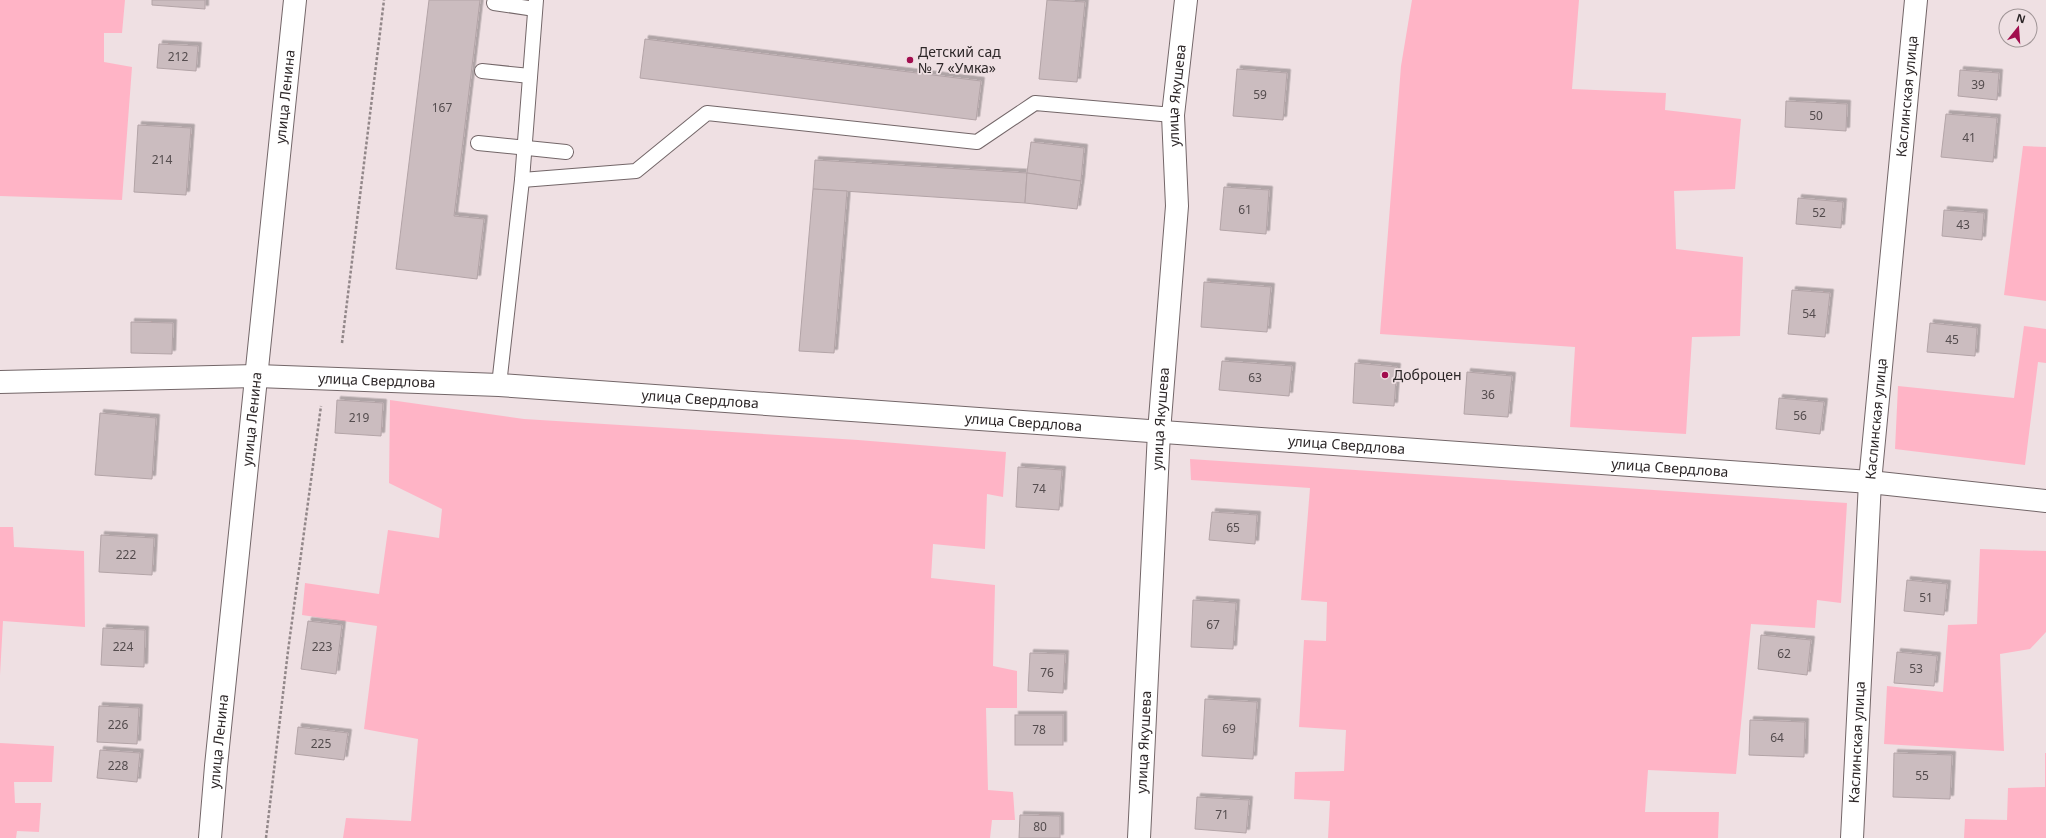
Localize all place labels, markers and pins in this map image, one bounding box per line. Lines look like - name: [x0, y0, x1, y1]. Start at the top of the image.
- place label: Детский сад № 7 «Умка»: [918, 42, 1001, 77]
- marker: Детский сад № 7 «Умка»: [905, 55, 915, 65]
- place label: Доброцен: [1393, 365, 1462, 384]
- marker: Доброцен: [1380, 370, 1390, 380]

